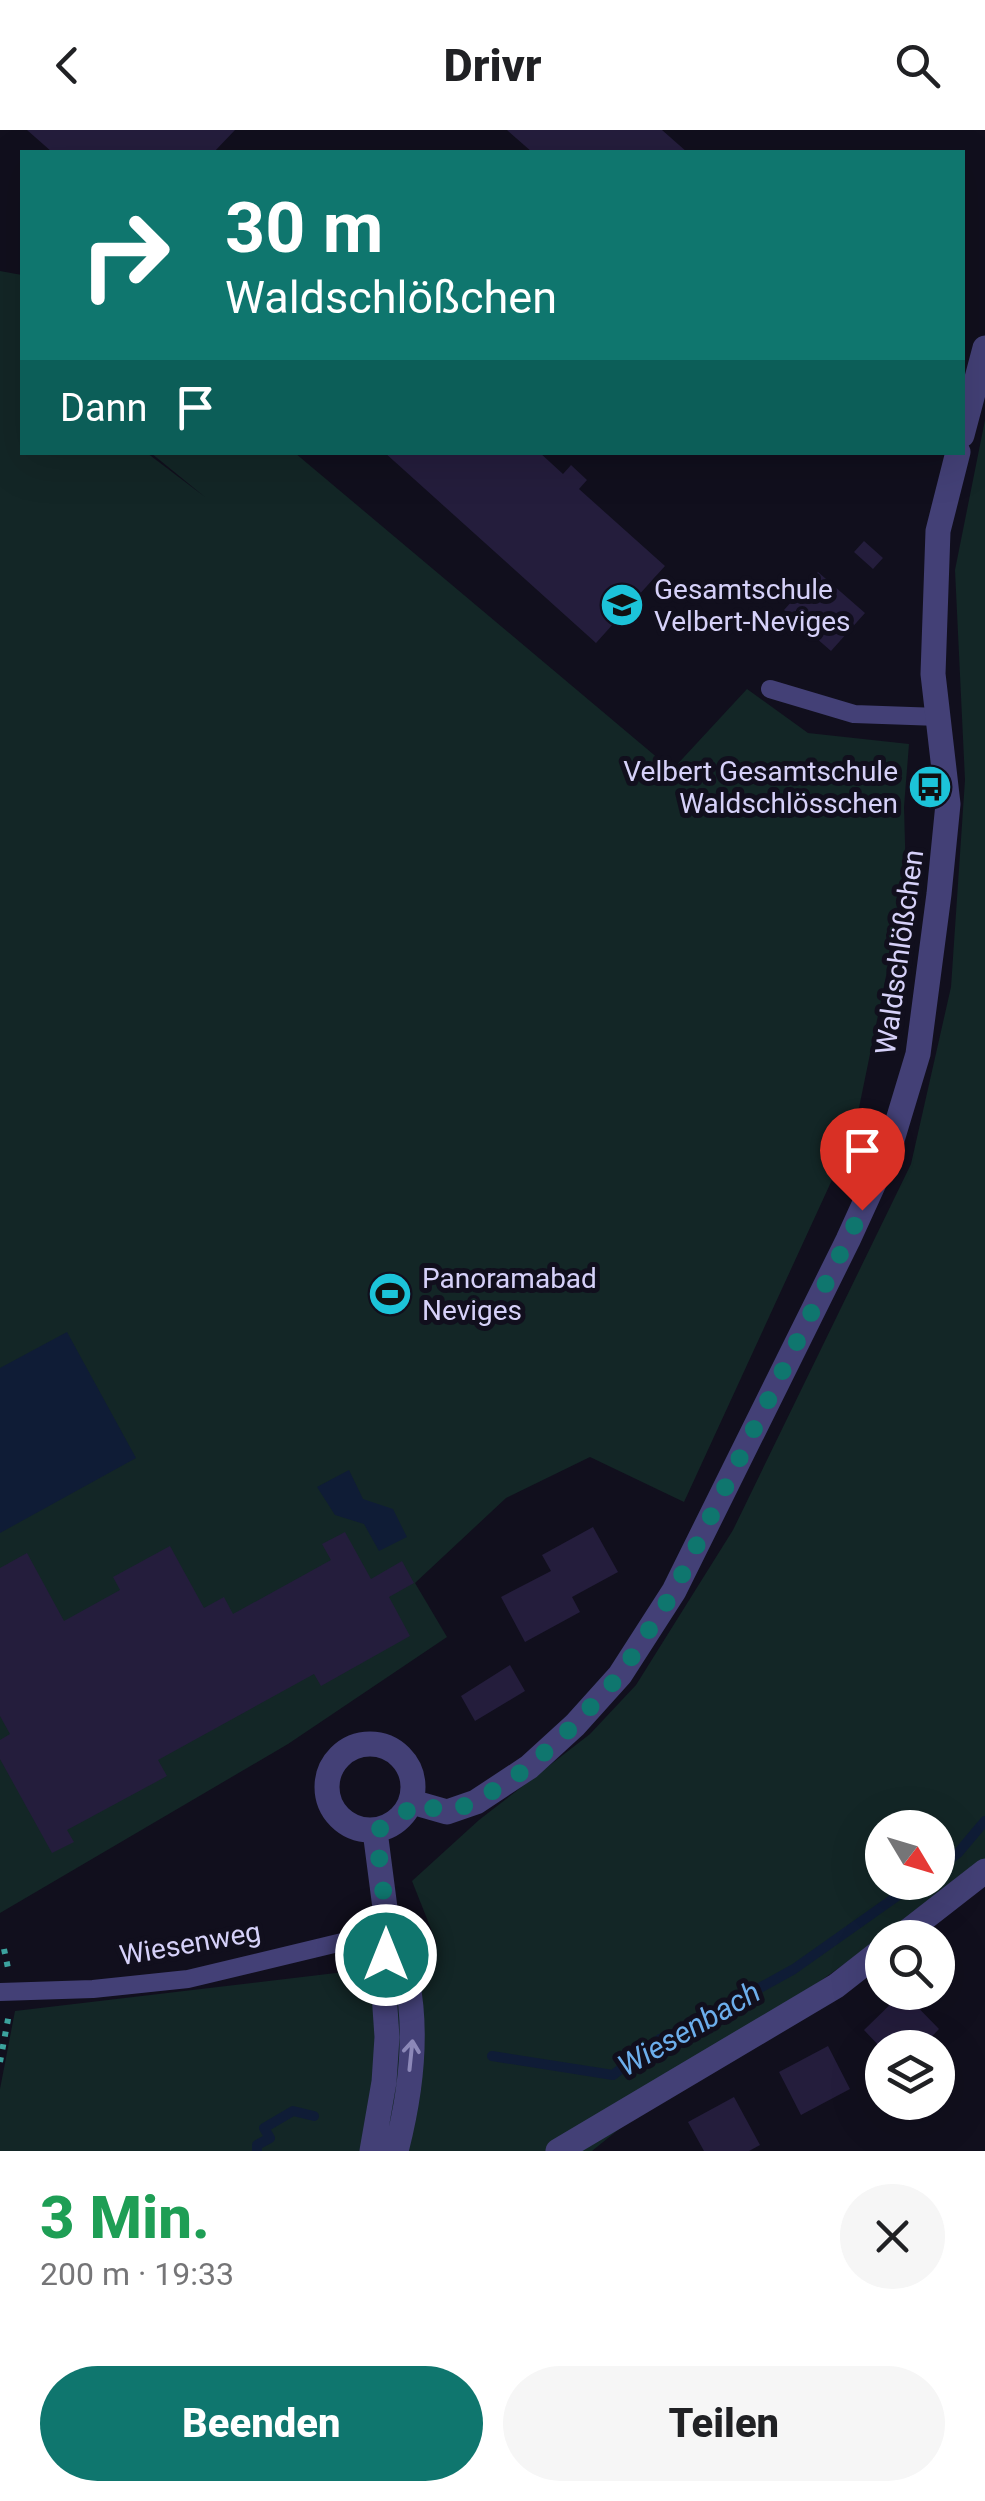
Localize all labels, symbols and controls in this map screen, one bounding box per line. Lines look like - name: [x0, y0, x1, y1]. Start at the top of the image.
- icon: back: [40, 38, 95, 93]
- icon: search: [890, 38, 945, 93]
- text: Drivr: [444, 39, 541, 92]
- text: 30 m: [225, 187, 383, 269]
- icon: right: [60, 190, 190, 320]
- text: Waldschlößchen: [225, 271, 557, 324]
- icon: arrive: [168, 380, 223, 435]
- text: Dann: [60, 386, 148, 430]
- place label: Gesamtschule Velbert-Neviges: [654, 573, 851, 638]
- school or university icon: Gesamtschule Velbert-Neviges: [599, 582, 645, 628]
- place label: Velbert Gesamtschule Waldschlösschen: [623, 755, 898, 820]
- bus stop icon: Velbert Gesamtschule Waldschlösschen: [907, 764, 953, 810]
- street label: Waldschlößchen: [869, 847, 930, 1057]
- pin: [820, 1108, 905, 1211]
- icon: arrive: [835, 1123, 890, 1178]
- place label: Panoramabad Neviges: [422, 1262, 597, 1327]
- sports icon: Panoramabad Neviges: [367, 1271, 413, 1317]
- north arrow: [865, 1810, 955, 1900]
- map controls: [865, 1810, 955, 2120]
- position arrow: [334, 1903, 438, 2007]
- street label: Wiesenweg: [117, 1915, 263, 1972]
- button: search: [865, 1920, 955, 2010]
- water label: Wiesenbach: [611, 1974, 766, 2083]
- button: layers: [865, 2030, 955, 2120]
- one-way arrow: [402, 2039, 421, 2071]
- text: 3 Min.: [40, 2182, 210, 2253]
- button: close: [840, 2184, 945, 2289]
- text: 200 m · 19:33: [40, 2255, 234, 2293]
- button: Beenden: [40, 2366, 483, 2481]
- button: Teilen: [503, 2366, 945, 2481]

